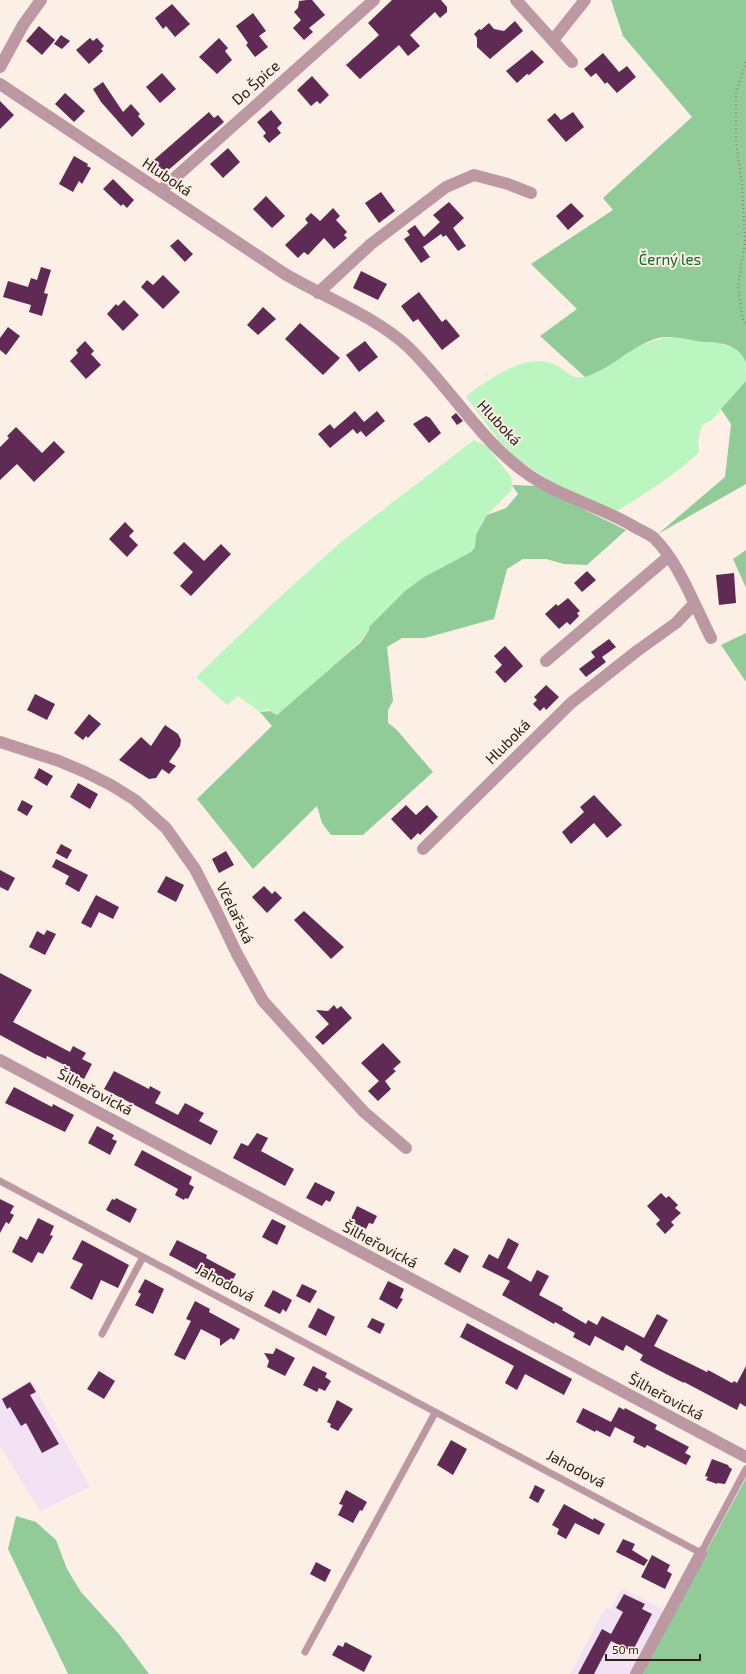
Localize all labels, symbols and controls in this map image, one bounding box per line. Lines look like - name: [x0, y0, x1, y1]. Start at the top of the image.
- street label: Do Špice: [228, 56, 283, 108]
- street label: Hluboká: [139, 153, 196, 199]
- park label: Černý les: [639, 250, 701, 268]
- street label: Hluboká: [474, 396, 525, 449]
- street label: Hluboká: [481, 715, 533, 767]
- street label: Včelařská: [213, 879, 258, 946]
- street label: Šilheřovická: [55, 1064, 136, 1118]
- street label: Šilheřovická: [340, 1217, 421, 1271]
- street label: Jahodová: [193, 1259, 258, 1305]
- street label: Šilheřovická: [626, 1369, 707, 1423]
- street label: Jahodová: [544, 1445, 609, 1491]
- scale bar: [606, 1636, 700, 1662]
- text: 50 m: [612, 1642, 639, 1656]

